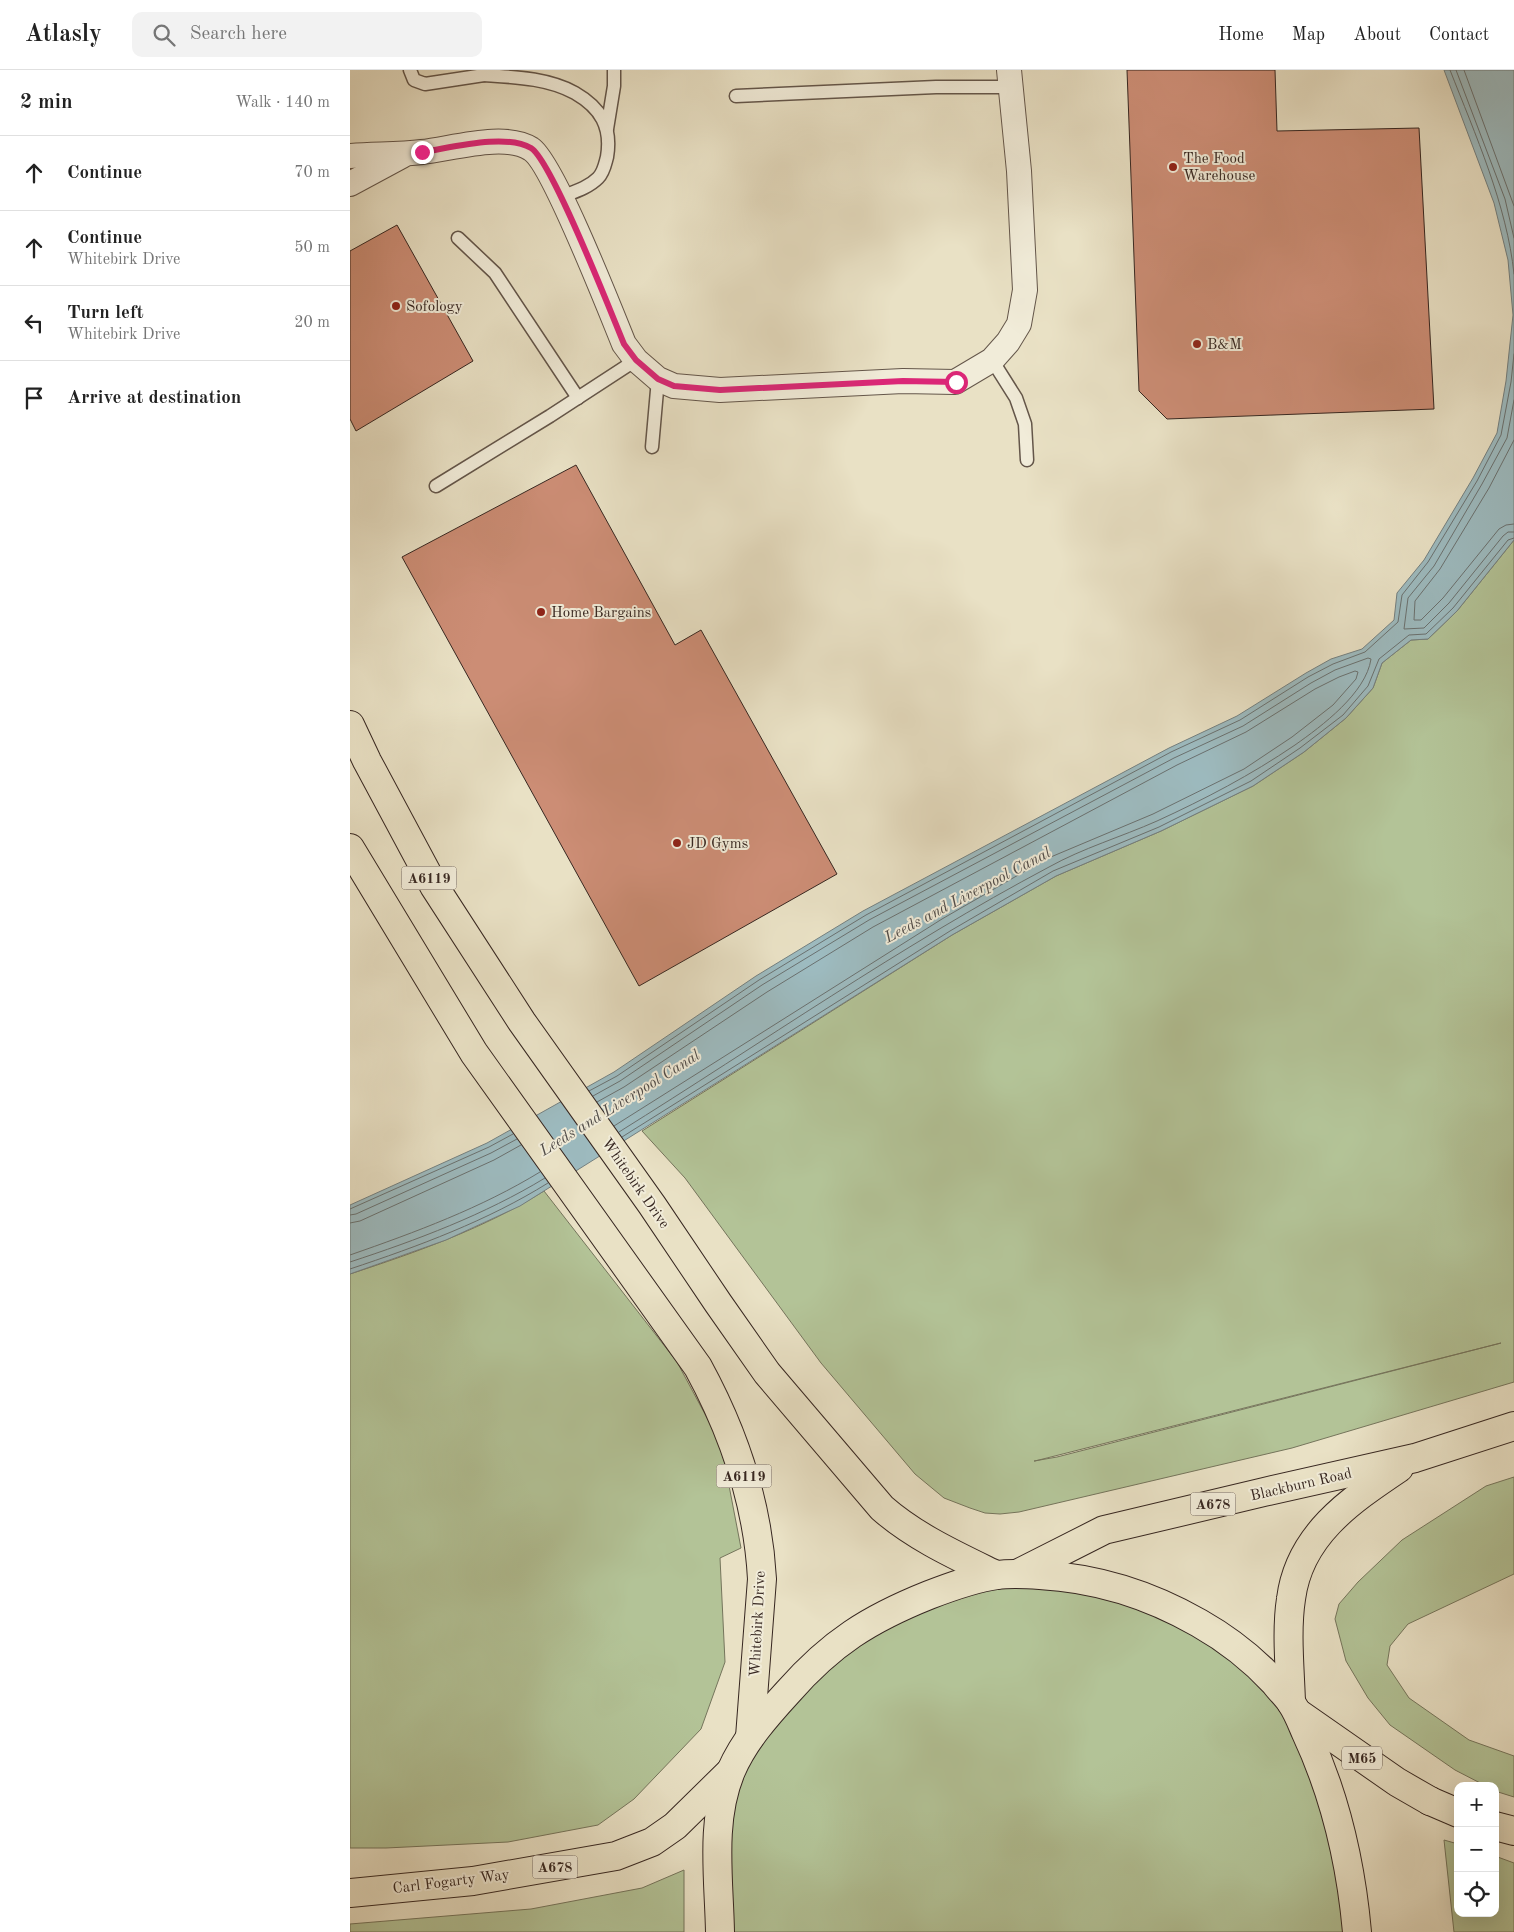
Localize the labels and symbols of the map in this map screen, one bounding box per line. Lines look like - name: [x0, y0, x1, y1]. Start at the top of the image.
- route end: [411, 141, 434, 164]
- place label: The Food Warehouse: [1183, 152, 1255, 184]
- marker: The Food Warehouse: [1167, 161, 1179, 173]
- marker: Sofology: [390, 300, 402, 312]
- place label: Sofology: [406, 300, 463, 315]
- marker: B&M: [1191, 338, 1203, 350]
- place label: B&M: [1207, 338, 1242, 353]
- route start: [945, 371, 968, 394]
- marker: Home Bargains: [535, 606, 547, 618]
- place label: Home Bargains: [551, 606, 651, 621]
- marker: JD Gyms: [671, 837, 683, 849]
- place label: JD Gyms: [687, 837, 748, 852]
- water label: Leeds and Liverpool Canal: [881, 845, 1054, 947]
- road number: A6119: [402, 866, 456, 890]
- water label: Leeds and Liverpool Canal: [536, 1047, 703, 1160]
- street label: Whitebirk Drive: [598, 1136, 671, 1232]
- road number: A6119: [716, 1464, 772, 1488]
- street label: Blackburn Road: [1249, 1466, 1354, 1504]
- road number: A678: [1190, 1492, 1236, 1516]
- street label: Whitebirk Drive: [748, 1571, 769, 1678]
- road number: M65: [1342, 1746, 1382, 1770]
- road number: A678: [532, 1855, 578, 1878]
- street label: Carl Fogarty Way: [392, 1868, 510, 1897]

